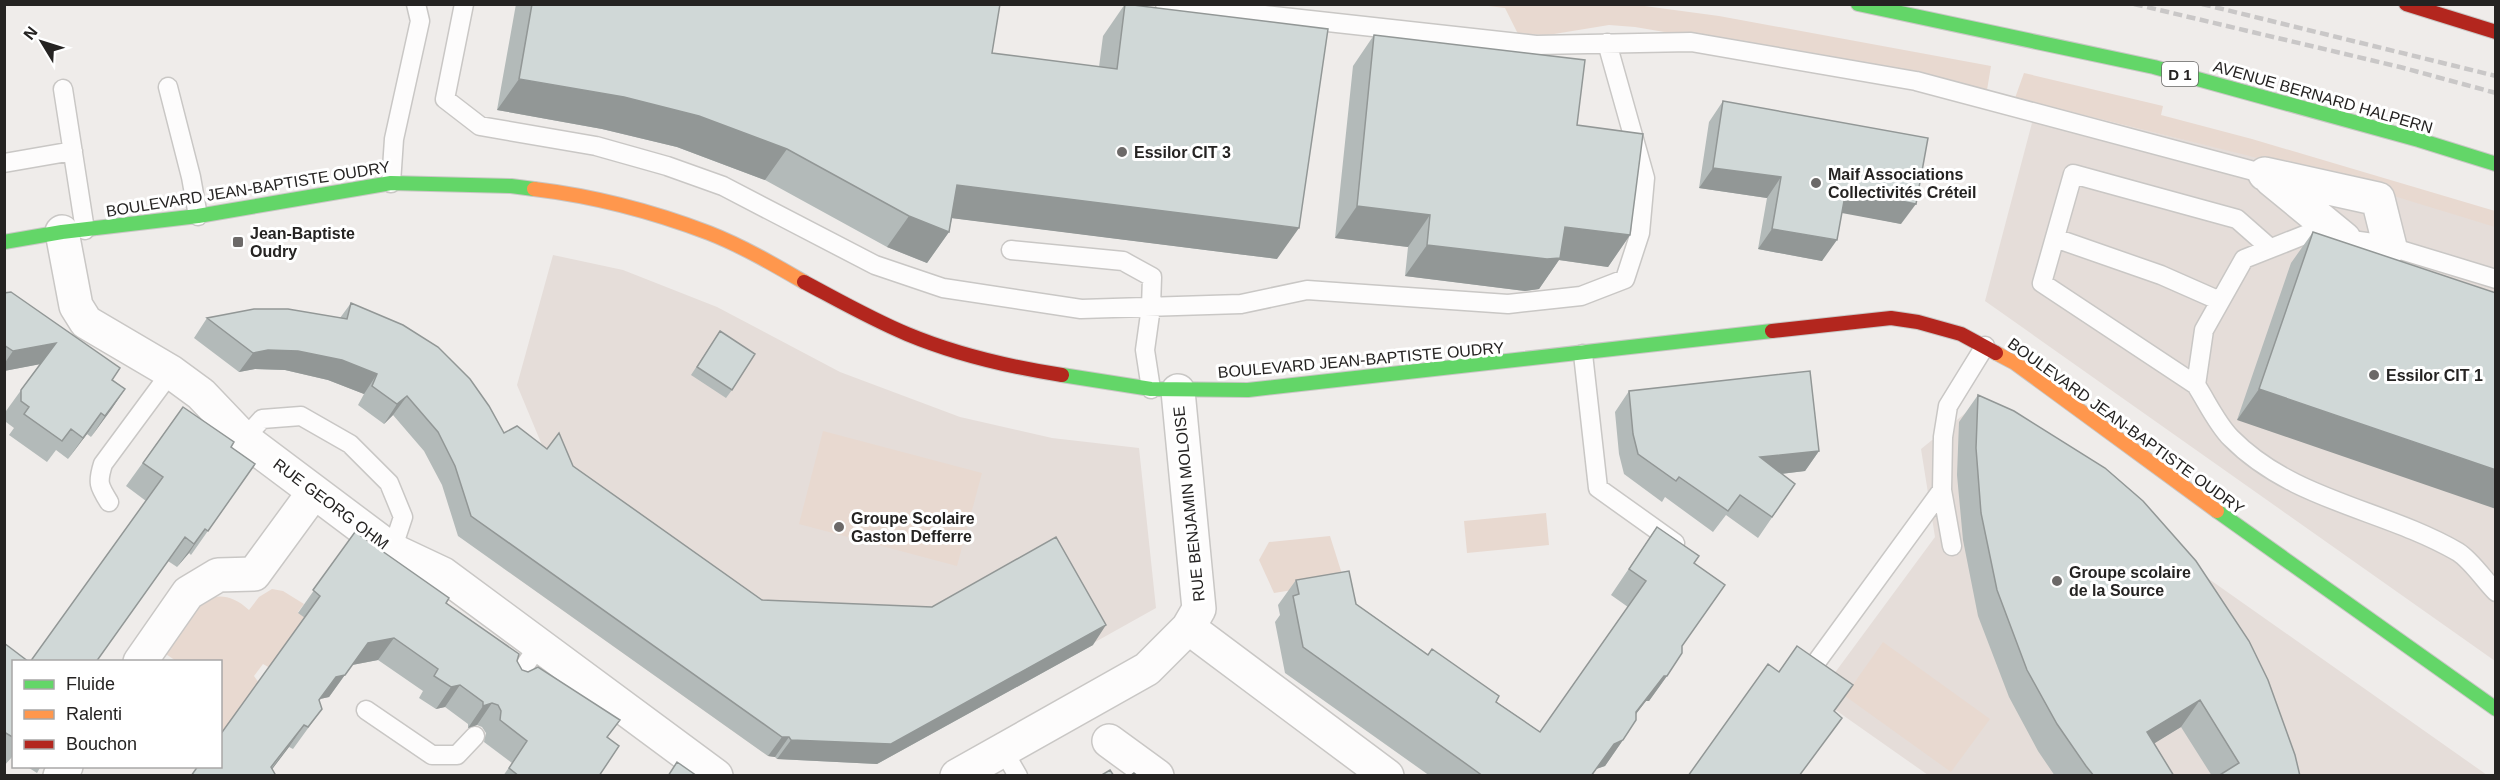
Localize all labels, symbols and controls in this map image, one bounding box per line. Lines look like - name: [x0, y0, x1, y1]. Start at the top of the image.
- north arrow: [12, 12, 72, 72]
- text: N: [20, 23, 41, 43]
- street label: AVENUE BERNARD HALPERN: [2211, 58, 2435, 136]
- road number: D 1: [2162, 62, 2198, 86]
- place label: Essilor CIT 3: [1134, 144, 1231, 161]
- marker: Essilor CIT 3: [1115, 145, 1129, 159]
- street label: BOULEVARD JEAN-BAPTISTE OUDRY: [105, 158, 392, 220]
- place label: Maif Associations Collectivités Créteil: [1828, 166, 1977, 201]
- marker: Maif Associations Collectivités Créteil: [1809, 176, 1823, 190]
- place label: Jean-Baptiste Oudry: [250, 225, 355, 260]
- marker: Jean-Baptiste Oudry: [231, 235, 245, 249]
- street label: BOULEVARD JEAN-BAPTISTE OUDRY: [2005, 335, 2248, 518]
- street label: BOULEVARD JEAN-BAPTISTE OUDRY: [1217, 339, 1505, 381]
- place label: Essilor CIT 1: [2386, 367, 2483, 384]
- marker: Essilor CIT 1: [2367, 368, 2381, 382]
- street label: RUE BENJAMIN MOLOISE: [1170, 405, 1208, 603]
- street label: RUE GEORG OHM: [270, 455, 392, 553]
- place label: Groupe Scolaire Gaston Defferre: [851, 510, 975, 545]
- marker: Groupe Scolaire Gaston Defferre: [832, 520, 846, 534]
- place label: Groupe scolaire de la Source: [2069, 564, 2191, 599]
- marker: Groupe scolaire de la Source: [2050, 574, 2064, 588]
- legend: [12, 660, 222, 768]
- text: Fluide: [66, 674, 115, 694]
- text: Ralenti: [66, 704, 122, 724]
- text: Bouchon: [66, 734, 137, 754]

